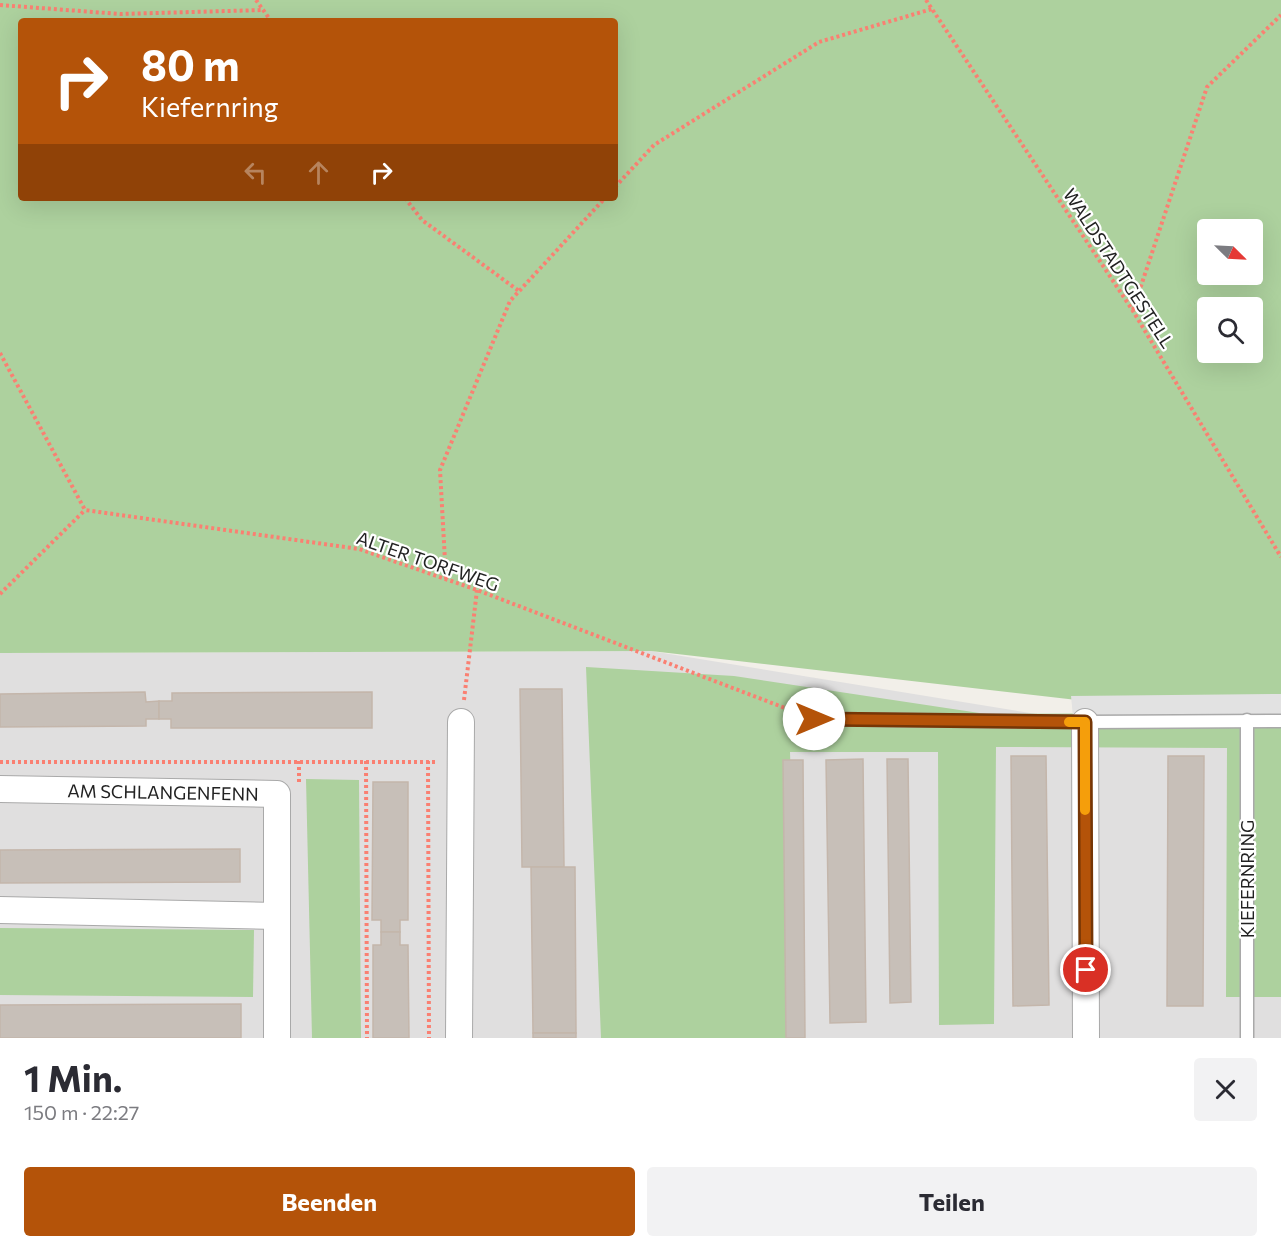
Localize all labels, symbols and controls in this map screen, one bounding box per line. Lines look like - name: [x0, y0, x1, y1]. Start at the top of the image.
- text: 80 m: [141, 38, 240, 90]
- icon: right: [42, 42, 120, 120]
- text: Kiefernring: [141, 90, 278, 123]
- icon: left: [239, 156, 272, 189]
- icon: ahead: [302, 156, 335, 189]
- icon: right: [365, 156, 398, 189]
- street label: WALDSTADTGESTELL: [1059, 184, 1179, 352]
- north arrow: [1197, 219, 1263, 285]
- map controls: [1197, 219, 1263, 363]
- button: search: [1197, 297, 1263, 363]
- street label: ALTER TORFWEG: [354, 526, 502, 596]
- position arrow: [782, 687, 846, 751]
- street label: AM SCHLANGENFENN: [67, 779, 259, 805]
- street label: KIEFERNRING: [1236, 820, 1258, 938]
- pin: [1060, 944, 1111, 995]
- icon: arrive: [1069, 953, 1102, 986]
- text: 1 Min.: [24, 1055, 122, 1099]
- button: close: [1194, 1058, 1257, 1121]
- text: 150 m · 22:27: [24, 1100, 139, 1124]
- button: Beenden: [24, 1167, 635, 1236]
- button: Teilen: [647, 1167, 1257, 1236]

